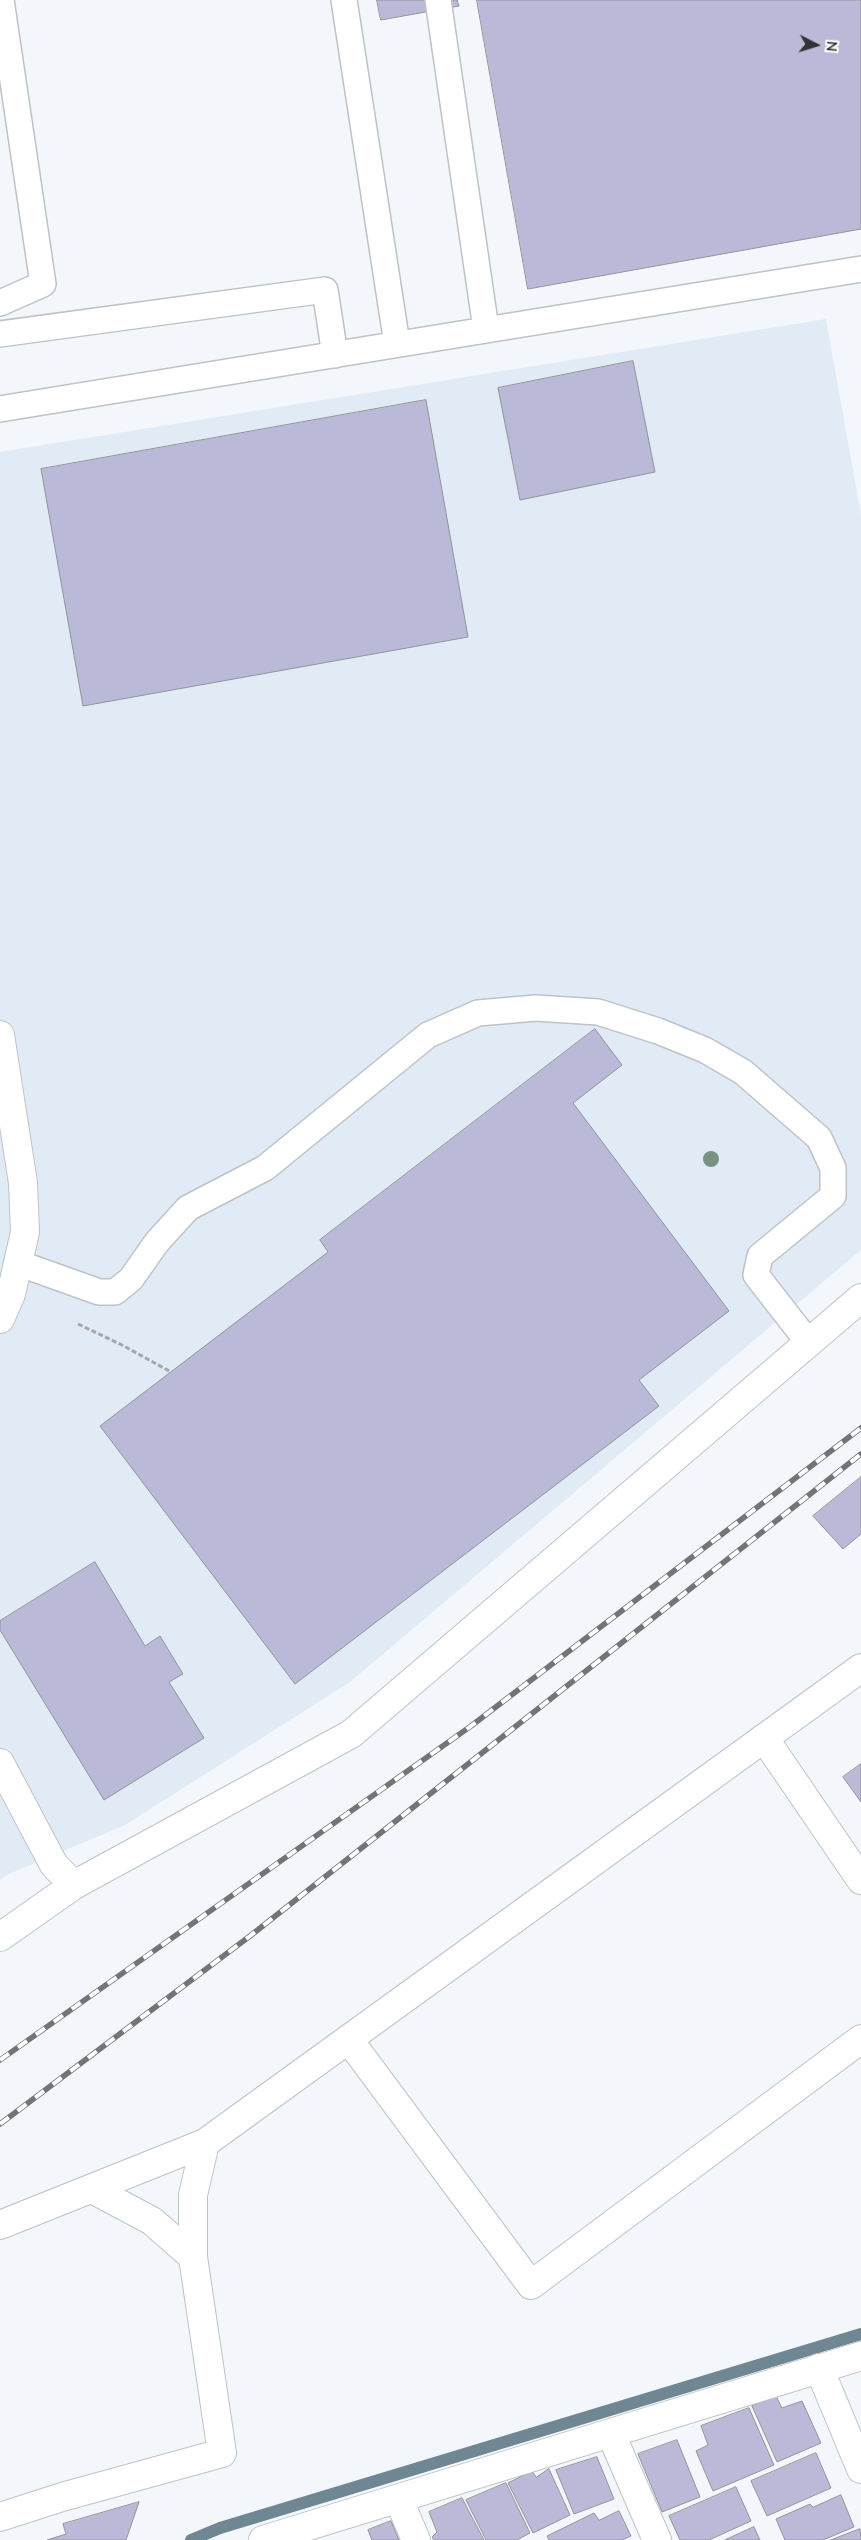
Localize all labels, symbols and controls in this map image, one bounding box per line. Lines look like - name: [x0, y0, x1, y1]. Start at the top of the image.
- north arrow: [791, 20, 841, 70]
- text: N: [822, 40, 841, 52]

